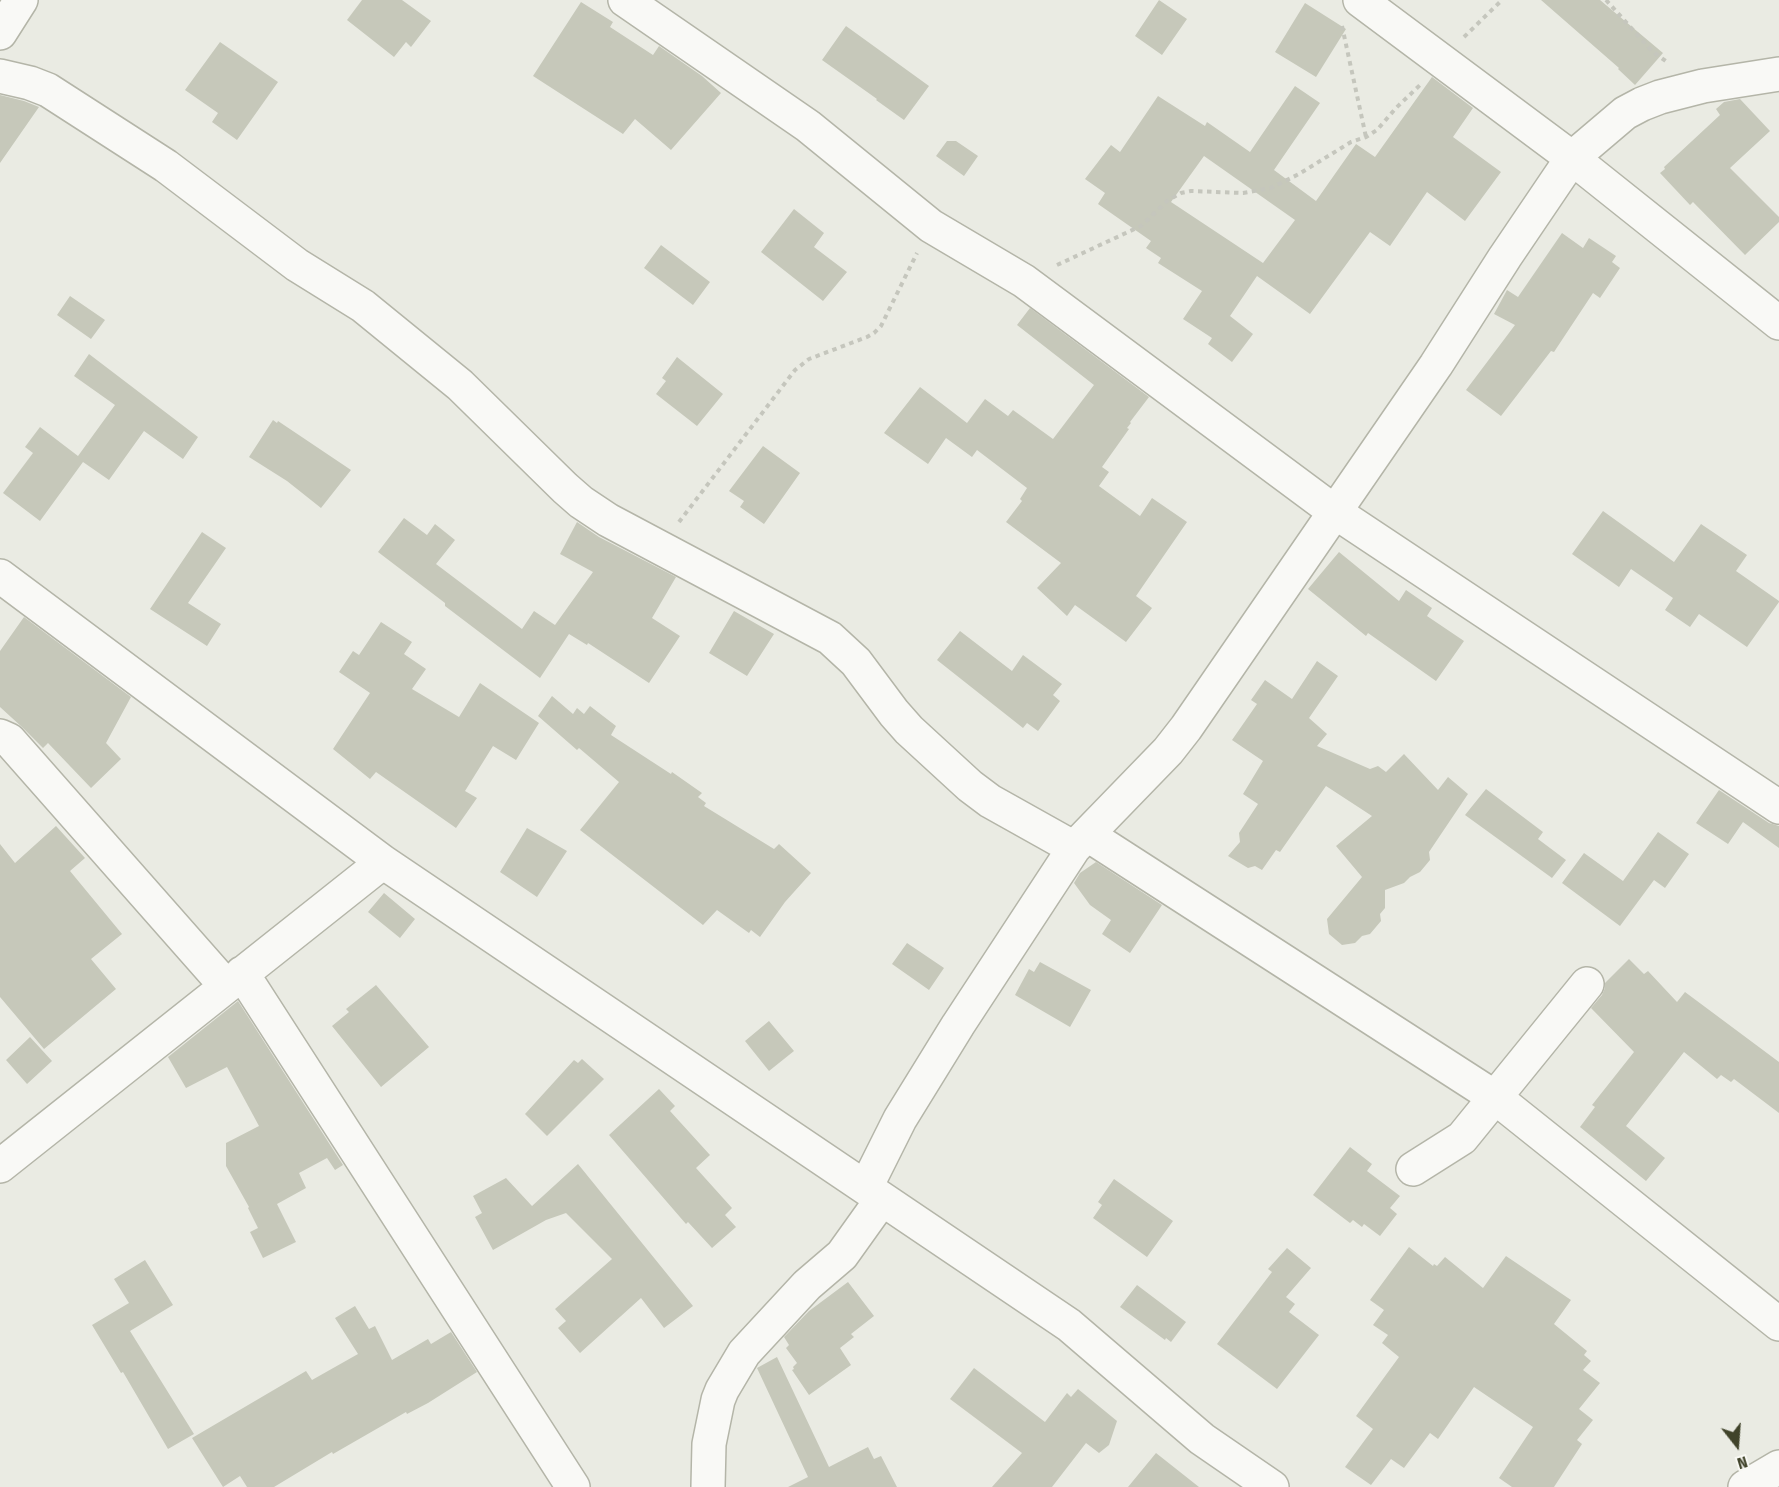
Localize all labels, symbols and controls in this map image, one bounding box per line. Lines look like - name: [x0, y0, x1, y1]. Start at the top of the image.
- north arrow: [1707, 1415, 1767, 1475]
- text: N: [1735, 1452, 1750, 1473]

